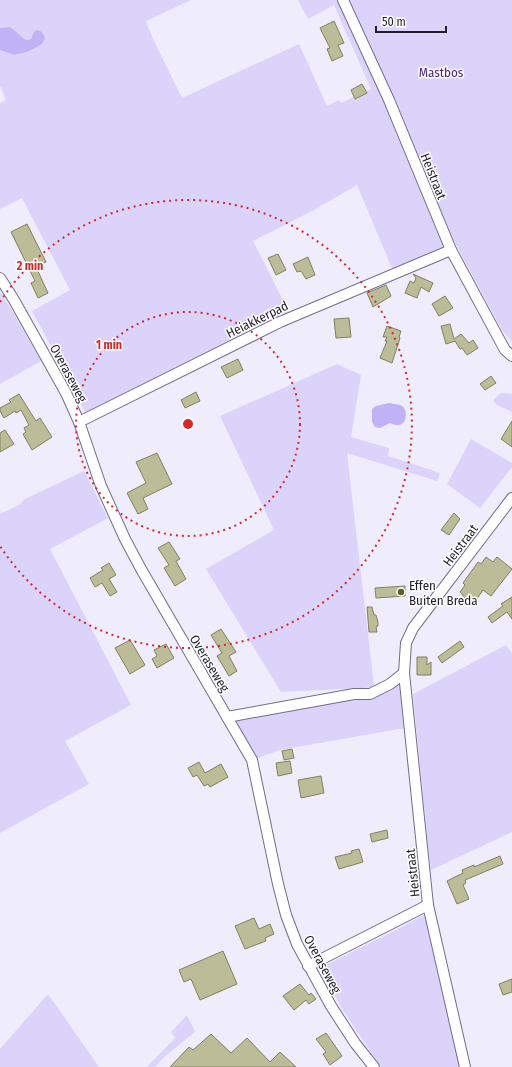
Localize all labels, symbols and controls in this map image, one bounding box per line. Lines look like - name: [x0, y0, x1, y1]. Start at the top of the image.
- scale bar: [376, 8, 446, 34]
- text: 50 m: [382, 15, 406, 29]
- park label: Mastbos: [419, 65, 464, 80]
- street label: Heistraat: [418, 151, 450, 202]
- text: 2 min: [16, 259, 43, 273]
- street label: Heiakkerpad: [224, 298, 291, 341]
- text: 1 min: [96, 338, 122, 352]
- street label: Overaseweg: [47, 342, 91, 406]
- centre of rings: [181, 417, 195, 431]
- street label: Heistraat: [440, 521, 481, 569]
- place label: Effen Buiten Breda: [409, 578, 478, 608]
- marker: Effen Buiten Breda: [396, 587, 406, 597]
- street label: Overaseweg: [187, 632, 233, 695]
- street label: Heistraat: [402, 847, 422, 898]
- street label: Overaseweg: [301, 933, 345, 997]

